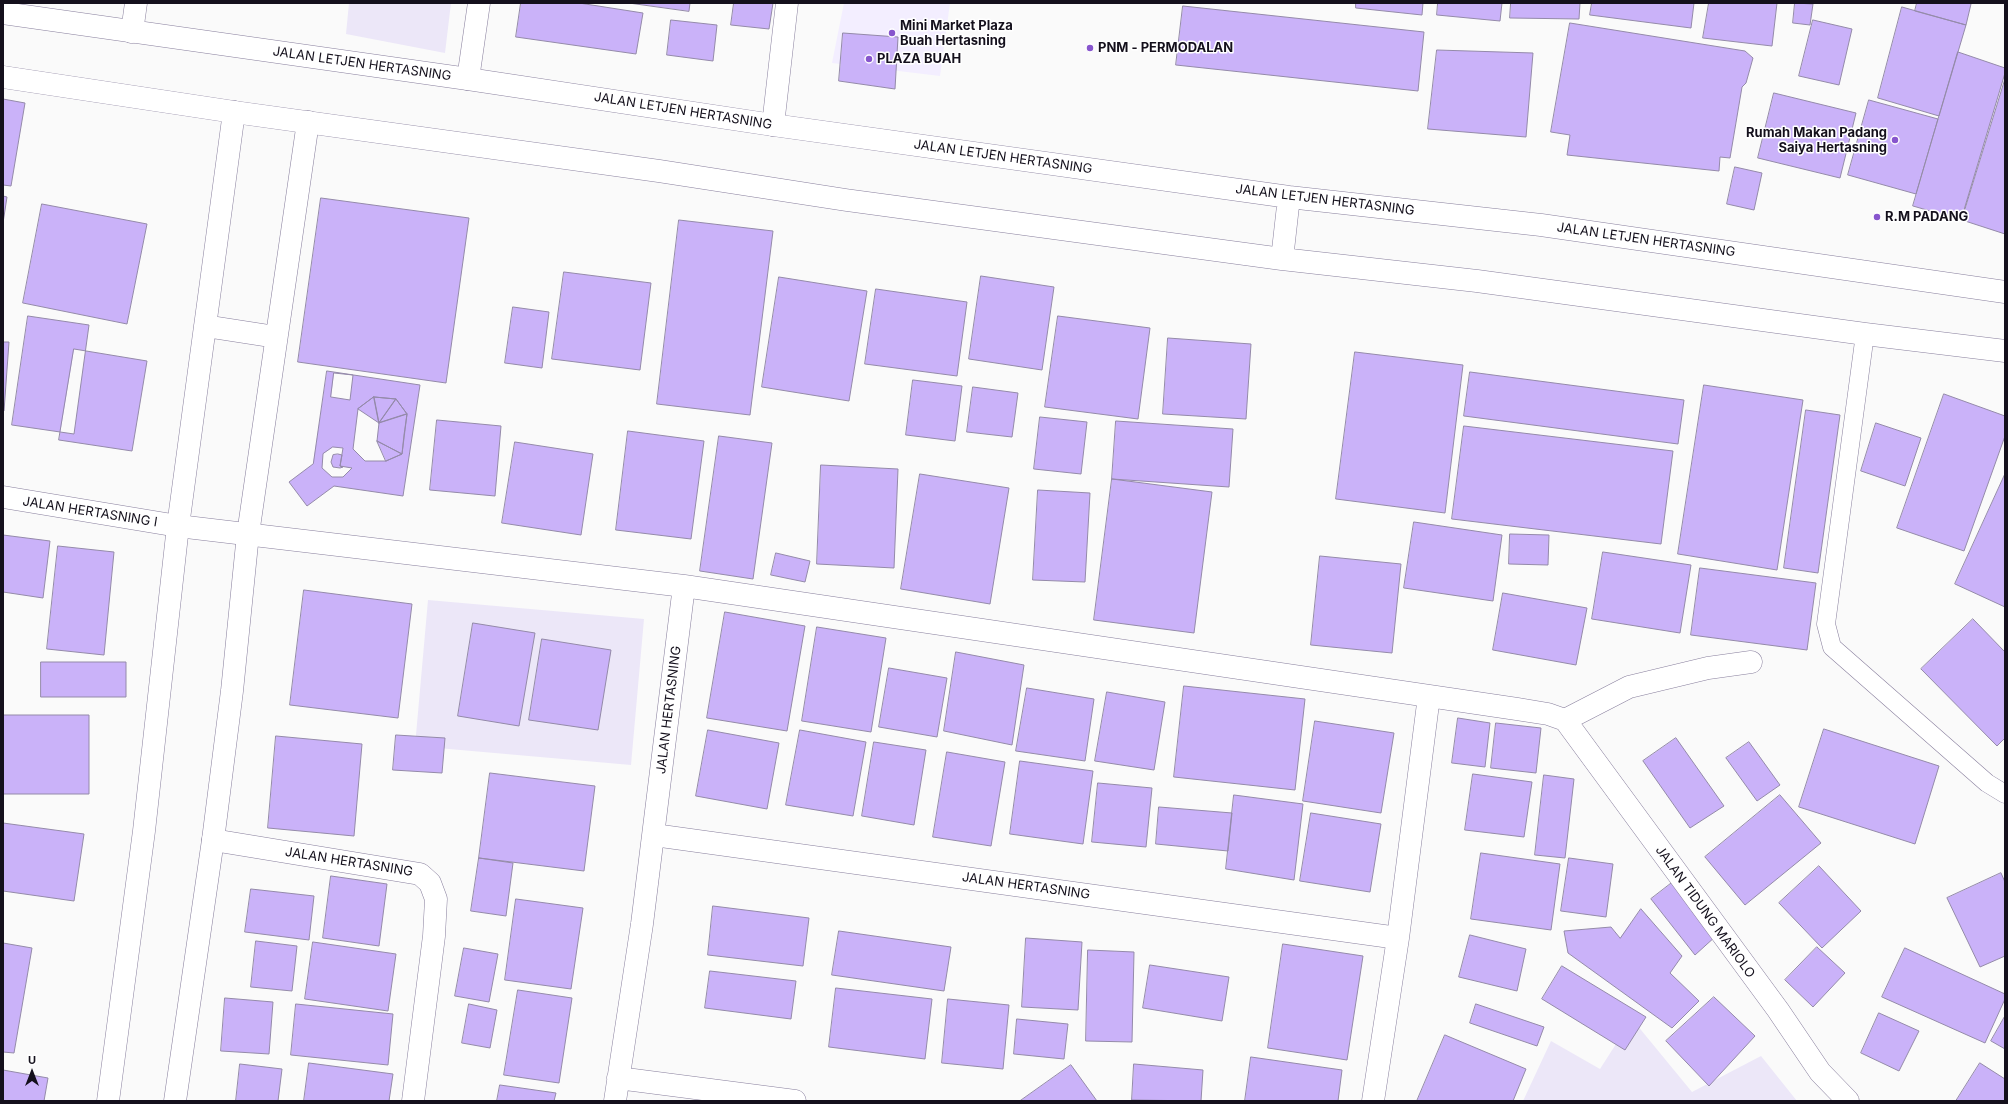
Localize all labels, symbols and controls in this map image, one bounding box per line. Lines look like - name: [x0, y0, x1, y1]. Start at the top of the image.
- place label: Mini Market Plaza Buah Hertasning: [900, 18, 1013, 49]
- marker: Mini Market Plaza Buah Hertasning: [887, 28, 897, 38]
- place label: PNM - PERMODALAN: [1098, 40, 1233, 56]
- marker: PNM - PERMODALAN: [1085, 43, 1095, 53]
- street label: JALAN LETJEN HERTASNING: [272, 44, 452, 84]
- place label: PLAZA BUAH: [877, 51, 961, 67]
- marker: PLAZA BUAH: [864, 54, 874, 64]
- street label: JALAN LETJEN HERTASNING: [593, 89, 773, 133]
- place label: Rumah Makan Padang Saiya Hertasning: [1746, 125, 1887, 156]
- marker: Rumah Makan Padang Saiya Hertasning: [1890, 135, 1900, 145]
- street label: JALAN LETJEN HERTASNING: [913, 137, 1093, 177]
- street label: JALAN LETJEN HERTASNING: [1235, 181, 1415, 219]
- place label: R.M PADANG: [1885, 209, 1968, 225]
- marker: R.M PADANG: [1872, 212, 1882, 222]
- street label: JALAN LETJEN HERTASNING: [1556, 220, 1736, 260]
- street label: JALAN HERTASNING I: [21, 494, 159, 530]
- street label: JALAN HERTASNING: [653, 645, 685, 775]
- street label: JALAN TIDUNG MARIOLO: [1652, 843, 1758, 981]
- street label: JALAN HERTASNING: [284, 844, 414, 880]
- street label: JALAN HERTASNING: [961, 869, 1091, 903]
- north arrow: [12, 1052, 52, 1092]
- text: U: [28, 1053, 36, 1067]

